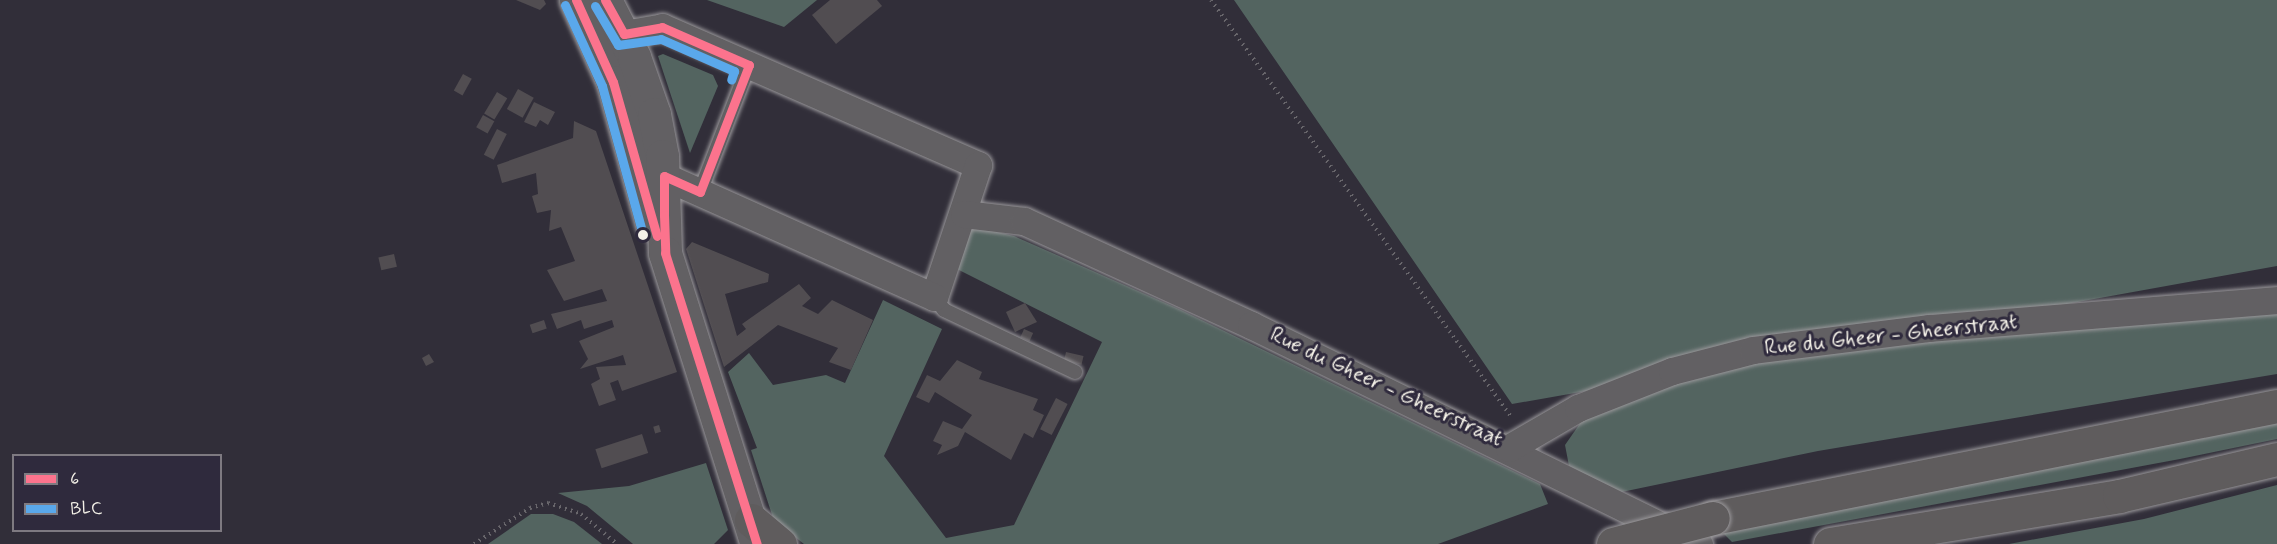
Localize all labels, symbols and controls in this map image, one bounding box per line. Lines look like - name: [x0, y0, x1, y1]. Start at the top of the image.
- unlabelled marker: [637, 229, 649, 241]
- street label: Rue du Gheer - Gheerstraat: [1763, 310, 2019, 362]
- street label: Rue du Gheer - Gheerstraat: [1265, 322, 1507, 454]
- legend: [12, 454, 222, 532]
- text: 6: [70, 467, 79, 491]
- text: BLC: [70, 497, 102, 521]

